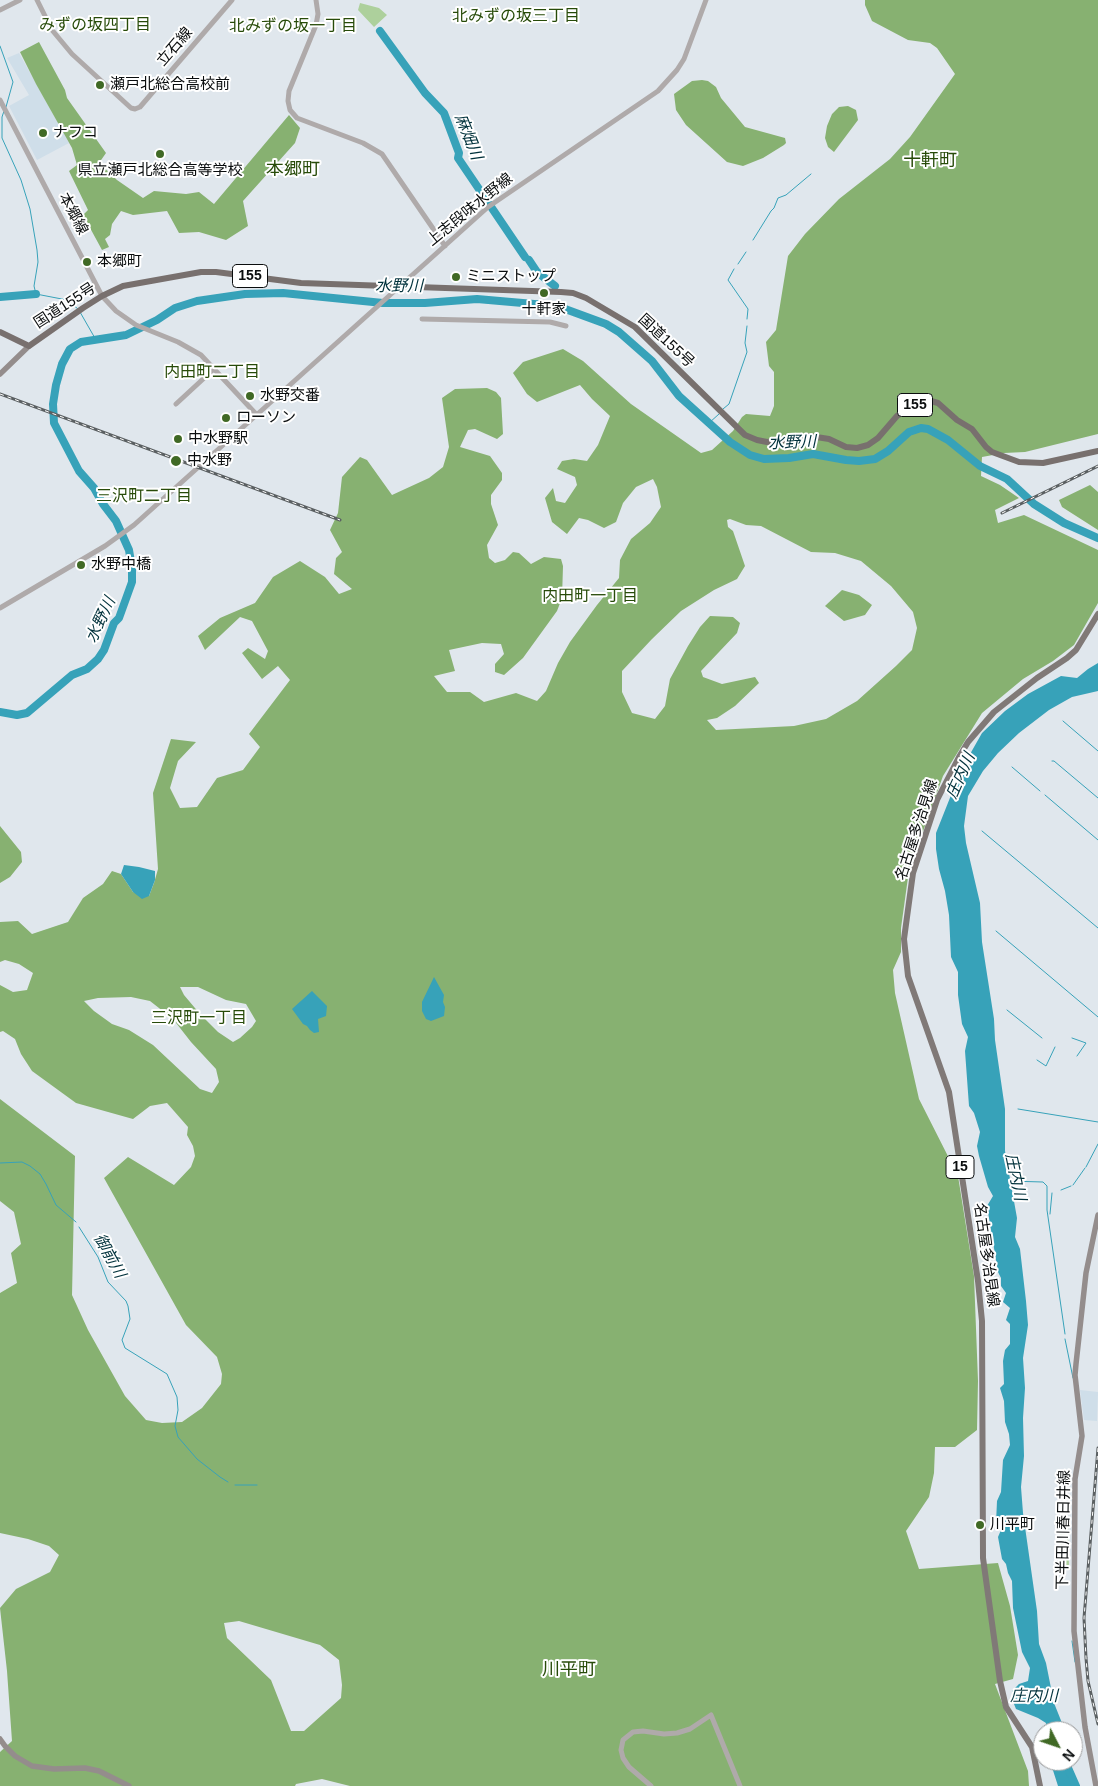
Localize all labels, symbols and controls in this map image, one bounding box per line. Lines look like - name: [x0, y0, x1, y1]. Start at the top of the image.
- district label: 北みずの坂三丁目: [452, 7, 580, 27]
- district label: みずの坂四丁目: [39, 16, 151, 36]
- district label: 北みずの坂一丁目: [229, 17, 357, 37]
- street label: 立石線: [153, 24, 197, 70]
- place label: 瀬戸北総合高校前: [110, 76, 230, 94]
- marker: 瀬戸北総合高校前: [94, 79, 106, 91]
- water label: 麻畑川: [450, 111, 486, 163]
- place label: ナフコ: [53, 124, 98, 142]
- marker: ナフコ: [37, 127, 49, 139]
- marker: 県立瀬戸北総合高等学校: [154, 148, 166, 160]
- district label: 十軒町: [903, 150, 957, 172]
- district label: 本郷町: [266, 159, 320, 181]
- place label: 県立瀬戸北総合高等学校: [78, 162, 242, 180]
- street label: 上志段味水野線: [424, 170, 516, 250]
- street label: 本郷線: [54, 190, 92, 238]
- place label: 本郷町: [97, 253, 142, 271]
- marker: 本郷町: [81, 256, 93, 268]
- road number: 155: [232, 264, 268, 288]
- place label: ミニストップ: [466, 268, 556, 286]
- marker: ミニストップ: [450, 271, 462, 283]
- water label: 水野川: [375, 277, 423, 297]
- street label: 国道155号: [31, 279, 99, 333]
- marker: 十軒家: [538, 287, 550, 299]
- place label: 十軒家: [522, 301, 566, 319]
- street label: 国道155号: [634, 311, 698, 371]
- district label: 内田町二丁目: [164, 363, 260, 383]
- place label: 水野交番: [260, 387, 320, 405]
- marker: 水野交番: [244, 390, 256, 402]
- road number: 155: [898, 394, 932, 416]
- place label: ローソン: [236, 409, 296, 427]
- marker: ローソン: [220, 412, 232, 424]
- place label: 中水野駅: [188, 430, 248, 448]
- marker: 中水野駅: [172, 433, 184, 445]
- water label: 水野川: [768, 433, 816, 453]
- place label: 中水野: [187, 452, 232, 470]
- marker: 中水野: [169, 454, 183, 468]
- district label: 三沢町二丁目: [96, 487, 192, 507]
- place label: 水野中橋: [91, 556, 151, 574]
- marker: 水野中橋: [75, 559, 87, 571]
- district label: 内田町一丁目: [542, 587, 638, 607]
- water label: 水野川: [82, 594, 120, 646]
- water label: 庄内川: [942, 750, 980, 802]
- street label: 名古屋多治見線: [892, 777, 942, 883]
- district label: 三沢町一丁目: [151, 1009, 247, 1029]
- water label: 庄内川: [1001, 1152, 1029, 1202]
- road number: 15: [946, 1156, 974, 1178]
- street label: 名古屋多治見線: [970, 1202, 1002, 1308]
- water label: 御前川: [89, 1230, 129, 1282]
- street label: 下半田川春日井線: [1054, 1470, 1074, 1590]
- place label: 川平町: [990, 1516, 1035, 1534]
- marker: 川平町: [974, 1519, 986, 1531]
- district label: 川平町: [542, 1659, 596, 1681]
- water label: 庄内川: [1010, 1687, 1058, 1707]
- north arrow: [1033, 1721, 1083, 1771]
- text: N: [1059, 1746, 1078, 1764]

